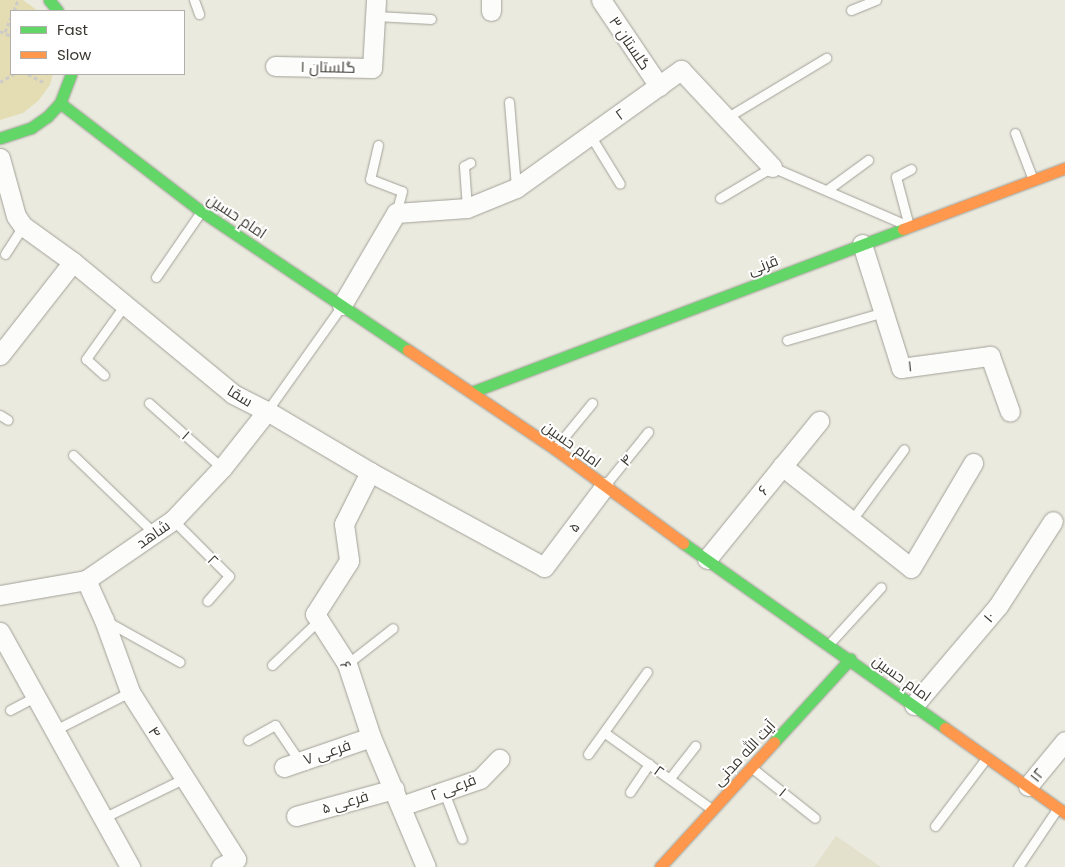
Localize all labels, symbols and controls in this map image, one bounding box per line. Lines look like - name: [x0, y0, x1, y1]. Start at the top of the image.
- legend: [10, 10, 185, 75]
- street label: گلستان ۳: [606, 13, 654, 73]
- text: Fast: [57, 19, 88, 40]
- text: Slow: [57, 44, 91, 65]
- street label: گلستان ۱: [300, 58, 356, 76]
- street label: ۲: [612, 104, 628, 124]
- street label: امام حسین: [204, 190, 270, 242]
- street label: قرنی: [745, 251, 781, 279]
- street label: ۱: [907, 357, 913, 375]
- street label: سقا: [224, 381, 256, 411]
- street label: امام حسین: [539, 417, 605, 471]
- street label: ۱: [178, 427, 194, 443]
- street label: ۴: [616, 450, 636, 470]
- street label: ۶: [754, 482, 772, 498]
- street label: شاهد: [133, 516, 173, 552]
- street label: ۵: [564, 518, 584, 536]
- street label: ۲: [204, 551, 222, 569]
- street label: ۱۰: [979, 608, 999, 626]
- street label: امام حسین: [869, 651, 935, 705]
- street label: ۶: [336, 658, 356, 672]
- street label: آیت الله مدنی: [709, 716, 779, 790]
- street label: ۴: [145, 723, 165, 741]
- street label: فرعی ۷: [301, 735, 353, 769]
- street label: ۲: [651, 761, 667, 781]
- street label: ۱۲: [1026, 764, 1048, 786]
- street label: فرعی ۲: [428, 770, 478, 804]
- street label: ۱: [776, 784, 790, 800]
- street label: فرعی ۵: [319, 787, 371, 817]

